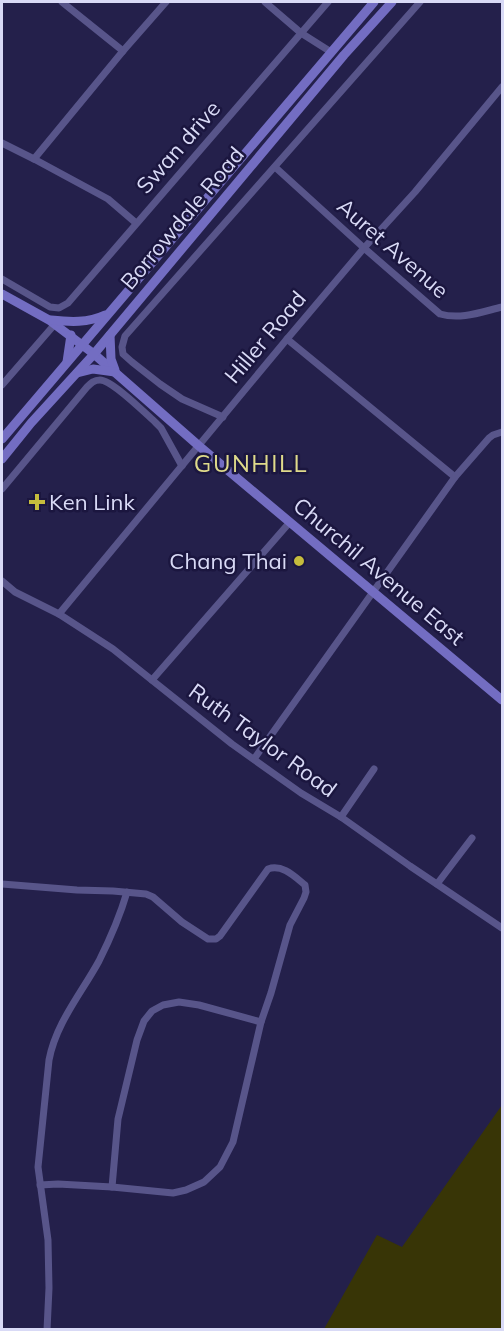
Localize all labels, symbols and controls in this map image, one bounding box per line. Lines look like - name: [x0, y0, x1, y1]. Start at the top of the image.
- street label: Swan drive: [130, 95, 226, 199]
- street label: Borrowdale Road: [114, 141, 250, 295]
- street label: Auret Avenue: [331, 192, 455, 304]
- street label: Hiller Road: [218, 285, 312, 389]
- district label: GUNHILL: [194, 448, 308, 478]
- place label: Ken Link: [49, 488, 135, 516]
- street label: Churchil Avenue East: [288, 491, 471, 651]
- marker: Ken Link: [30, 495, 44, 509]
- place label: Chang Thai: [169, 547, 287, 575]
- marker: Chang Thai: [292, 554, 306, 568]
- street label: Ruth Taylor Road: [184, 677, 342, 803]

